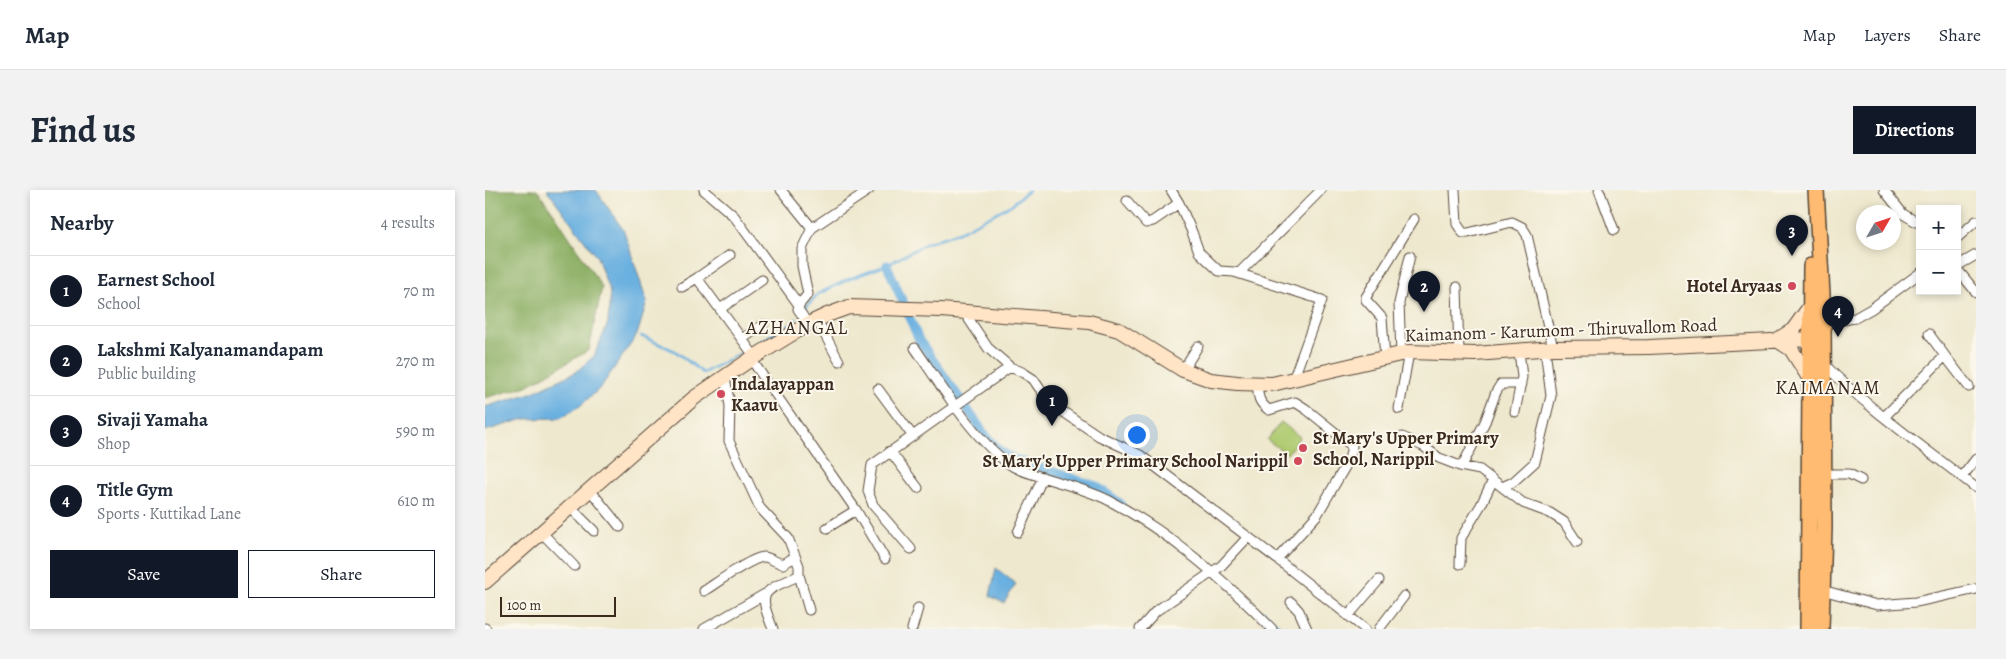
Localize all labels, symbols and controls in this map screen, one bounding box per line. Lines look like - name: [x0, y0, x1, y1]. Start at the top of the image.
- text: Map: [25, 19, 69, 51]
- text: Map: [1803, 23, 1836, 47]
- text: Layers: [1864, 23, 1911, 47]
- text: Share: [1939, 23, 1981, 47]
- text: Find us: [30, 106, 136, 154]
- button: Directions: [1853, 106, 1976, 154]
- north arrow: [1856, 205, 1901, 250]
- map controls: [1916, 205, 1961, 295]
- button: +: [1916, 205, 1961, 250]
- text: Nearby: [50, 209, 113, 237]
- text: 4 results: [381, 212, 435, 234]
- pin: 3: [1776, 215, 1808, 256]
- button: −: [1916, 250, 1961, 295]
- text: Earnest School: [97, 267, 215, 293]
- pin: 2: [1408, 271, 1440, 312]
- place label: Hotel Aryaas: [1686, 274, 1782, 298]
- text: 1: [63, 280, 69, 302]
- text: 70 m: [403, 280, 435, 302]
- marker: Hotel Aryaas: [1786, 280, 1798, 292]
- text: School: [97, 293, 140, 315]
- pin: 4: [1822, 296, 1854, 337]
- street label: Kaimanom - Karumom - Thiruvallom Road: [1404, 313, 1718, 347]
- district label: AZHANGAL: [745, 315, 848, 341]
- text: Lakshmi Kalyanamandapam: [97, 337, 323, 363]
- text: 2: [62, 350, 70, 372]
- text: 270 m: [396, 350, 435, 372]
- text: Public building: [97, 363, 196, 385]
- place label: Indalayappan Kaavu: [731, 372, 834, 417]
- district label: KAIMANAM: [1775, 375, 1881, 401]
- pin: 1: [1036, 385, 1068, 426]
- marker: Indalayappan Kaavu: [715, 388, 727, 400]
- text: Sivaji Yamaha: [97, 407, 208, 433]
- text: 3: [63, 420, 69, 442]
- text: 590 m: [396, 420, 435, 442]
- your location: [1124, 422, 1150, 448]
- place label: St Mary's Upper Primary School, Narippil: [1313, 426, 1499, 471]
- text: Shop: [97, 433, 130, 455]
- marker: St Mary's Upper Primary School, Narippil: [1297, 442, 1309, 454]
- place label: St Mary's Upper Primary School Narippil: [983, 449, 1288, 473]
- marker: St Mary's Upper Primary School Narippil: [1292, 455, 1304, 467]
- text: Title Gym: [97, 477, 173, 503]
- text: 4: [62, 490, 70, 512]
- text: 610 m: [397, 490, 435, 512]
- text: Sports · Kuttikad Lane: [97, 503, 241, 525]
- button: Save: [50, 550, 238, 598]
- button: Share: [248, 550, 435, 598]
- scale bar: [500, 594, 616, 617]
- text: 100 m: [507, 596, 541, 615]

